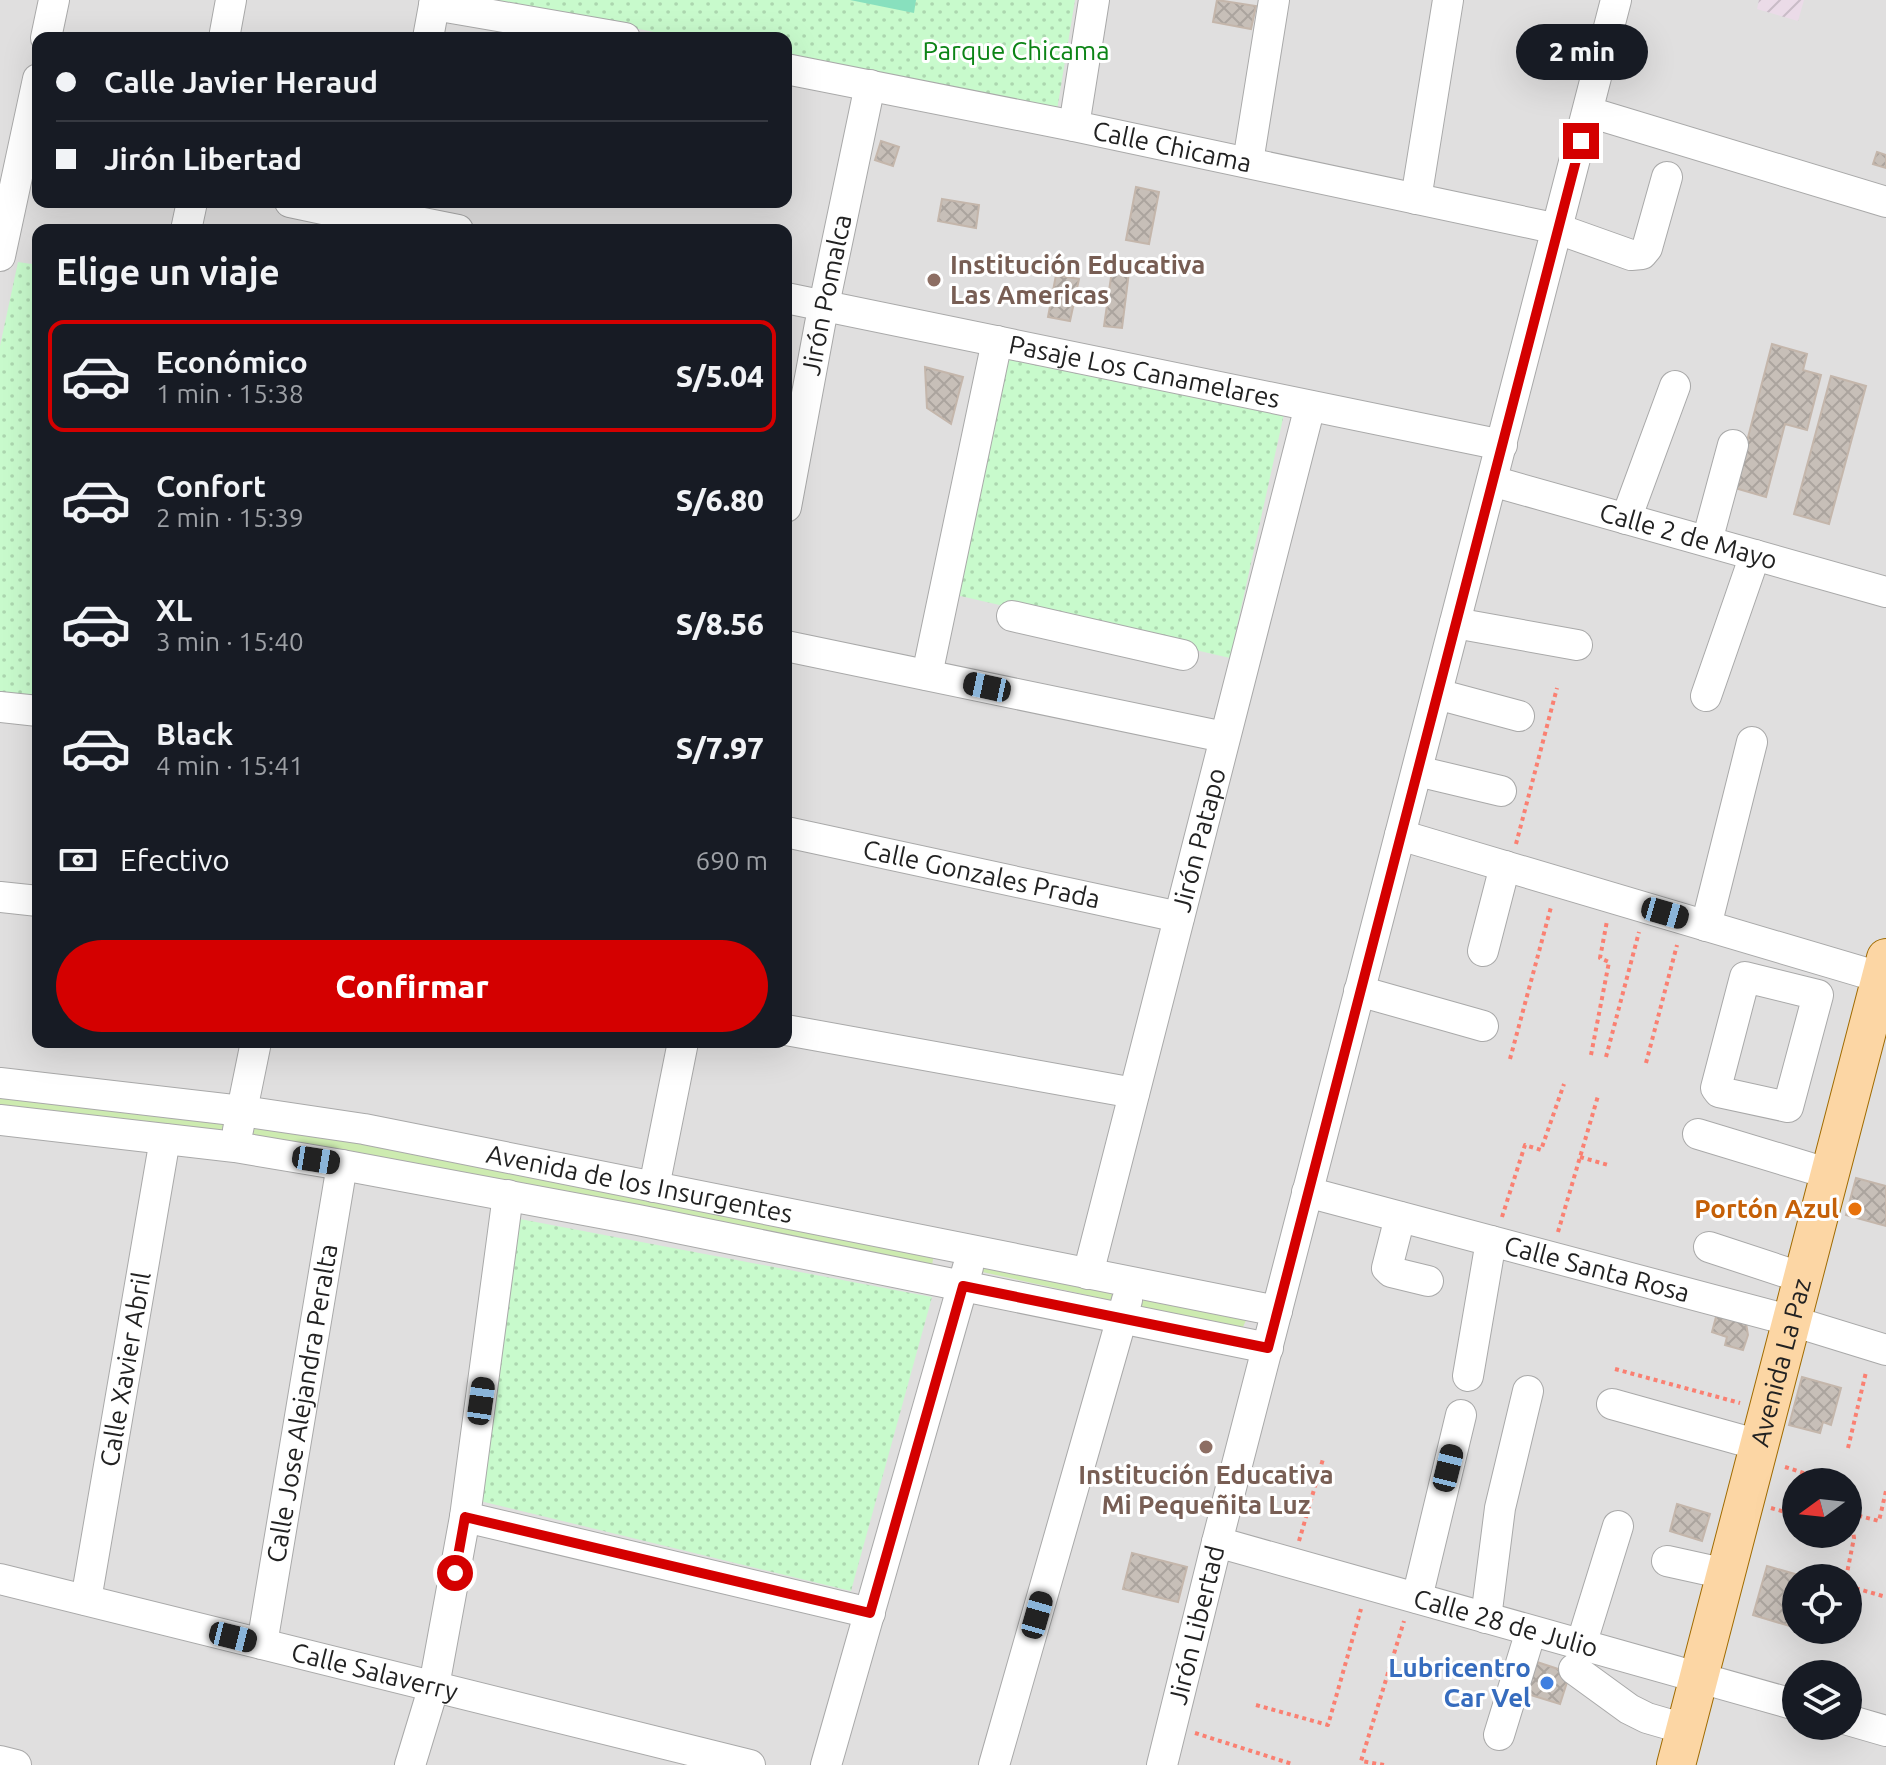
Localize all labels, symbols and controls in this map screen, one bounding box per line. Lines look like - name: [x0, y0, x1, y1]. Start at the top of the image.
- callout: 2 min: [1515, 25, 1647, 81]
- park label: Parque Chicama: [922, 36, 1110, 65]
- text: 2 min: [1549, 37, 1615, 66]
- text: Calle Javier Heraud: [104, 65, 378, 99]
- street label: Calle Chicama: [1090, 115, 1254, 177]
- route end: [1563, 123, 1599, 159]
- text: Jirón Libertad: [104, 142, 302, 176]
- street label: Jirón Pomalca: [796, 212, 857, 378]
- place label: Institución Educativa Las Americas: [950, 250, 1205, 309]
- text: Elige un viaje: [56, 251, 280, 292]
- marker: Institución Educativa Las Americas: [925, 271, 943, 289]
- street label: Pasaje Los Canamelares: [1007, 329, 1283, 413]
- icon: car: [60, 340, 132, 412]
- text: Económico: [156, 345, 308, 379]
- text: S/5.04: [676, 359, 764, 393]
- text: 1 min · 15:38: [156, 379, 304, 408]
- icon: car: [60, 464, 132, 536]
- text: Confort: [156, 469, 266, 503]
- text: S/6.80: [676, 483, 764, 517]
- street label: Calle 2 de Mayo: [1596, 497, 1781, 575]
- text: 2 min · 15:39: [156, 503, 304, 532]
- icon: car: [60, 588, 132, 660]
- text: XL: [156, 593, 192, 627]
- text: S/8.56: [676, 607, 764, 641]
- text: 3 min · 15:40: [156, 627, 304, 656]
- car: [961, 670, 1013, 704]
- icon: car: [60, 712, 132, 784]
- text: Black: [156, 717, 233, 751]
- text: S/7.97: [676, 731, 764, 765]
- text: 4 min · 15:41: [156, 751, 304, 780]
- street label: Jirón Patapo: [1166, 765, 1231, 915]
- street label: Calle Gonzales Prada: [860, 834, 1103, 914]
- icon: cash: [56, 838, 100, 882]
- text: Efectivo: [120, 843, 230, 877]
- text: 690 m: [696, 846, 768, 875]
- car: [1639, 895, 1691, 931]
- button: Confirmar: [56, 940, 768, 1032]
- street label: Avenida de los Insurgentes: [484, 1139, 795, 1228]
- car: [290, 1144, 342, 1176]
- place label: Portón Azul: [1694, 1194, 1839, 1223]
- marker: Portón Azul: [1846, 1200, 1864, 1218]
- street label: Calle Santa Rosa: [1501, 1230, 1693, 1307]
- street label: Calle Jose Alejandra Peralta: [261, 1242, 343, 1565]
- street label: Calle Xavier Abril: [94, 1270, 156, 1469]
- street label: Avenida La Paz: [1745, 1275, 1816, 1449]
- car: [466, 1376, 496, 1426]
- marker: Institución Educativa Mi Pequeñita Luz: [1197, 1438, 1215, 1456]
- car: [1431, 1442, 1465, 1494]
- place label: Institución Educativa Mi Pequeñita Luz: [1078, 1460, 1334, 1519]
- north arrow: [1782, 1468, 1862, 1548]
- map controls: [1782, 1468, 1862, 1740]
- street label: Jirón Libertad: [1162, 1543, 1230, 1708]
- route start: [437, 1555, 473, 1591]
- button: locate: [1782, 1564, 1862, 1644]
- street label: Calle 28 de Julio: [1410, 1583, 1601, 1663]
- car: [1019, 1589, 1055, 1641]
- car: [207, 1620, 259, 1654]
- street label: Calle Salaverry: [289, 1637, 461, 1706]
- place label: Lubricentro Car Vel: [1388, 1653, 1531, 1712]
- button: layers: [1782, 1660, 1862, 1740]
- marker: Lubricentro Car Vel: [1538, 1674, 1556, 1692]

